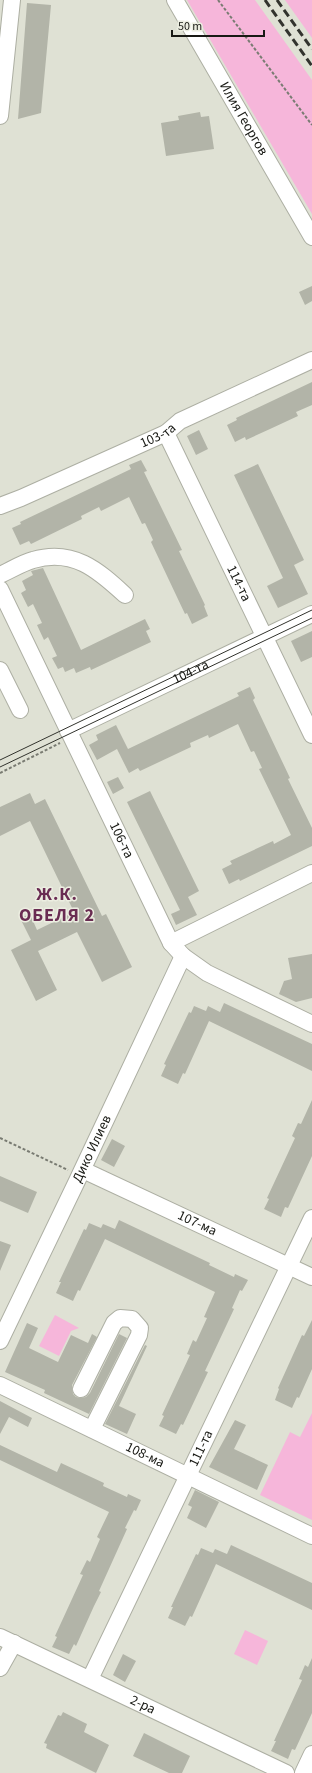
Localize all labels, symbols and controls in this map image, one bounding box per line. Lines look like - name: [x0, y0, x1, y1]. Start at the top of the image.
- scale bar: [172, 12, 264, 38]
- text: 50 m: [178, 18, 202, 35]
- street label: Илия Георгов: [214, 78, 273, 159]
- street label: 103-та: [137, 418, 181, 453]
- street label: 114-та: [221, 562, 256, 605]
- street label: 104-та: [169, 655, 212, 689]
- street label: 106-та: [104, 819, 139, 862]
- district label: Ж.К. ОБЕЛЯ 2: [19, 882, 95, 928]
- street label: Дико Илиев: [68, 1112, 117, 1186]
- street label: 107-ма: [174, 1206, 220, 1241]
- street label: 111-та: [184, 1427, 218, 1470]
- street label: 108-ма: [122, 1437, 168, 1473]
- street label: 2-ра: [127, 1690, 159, 1719]

